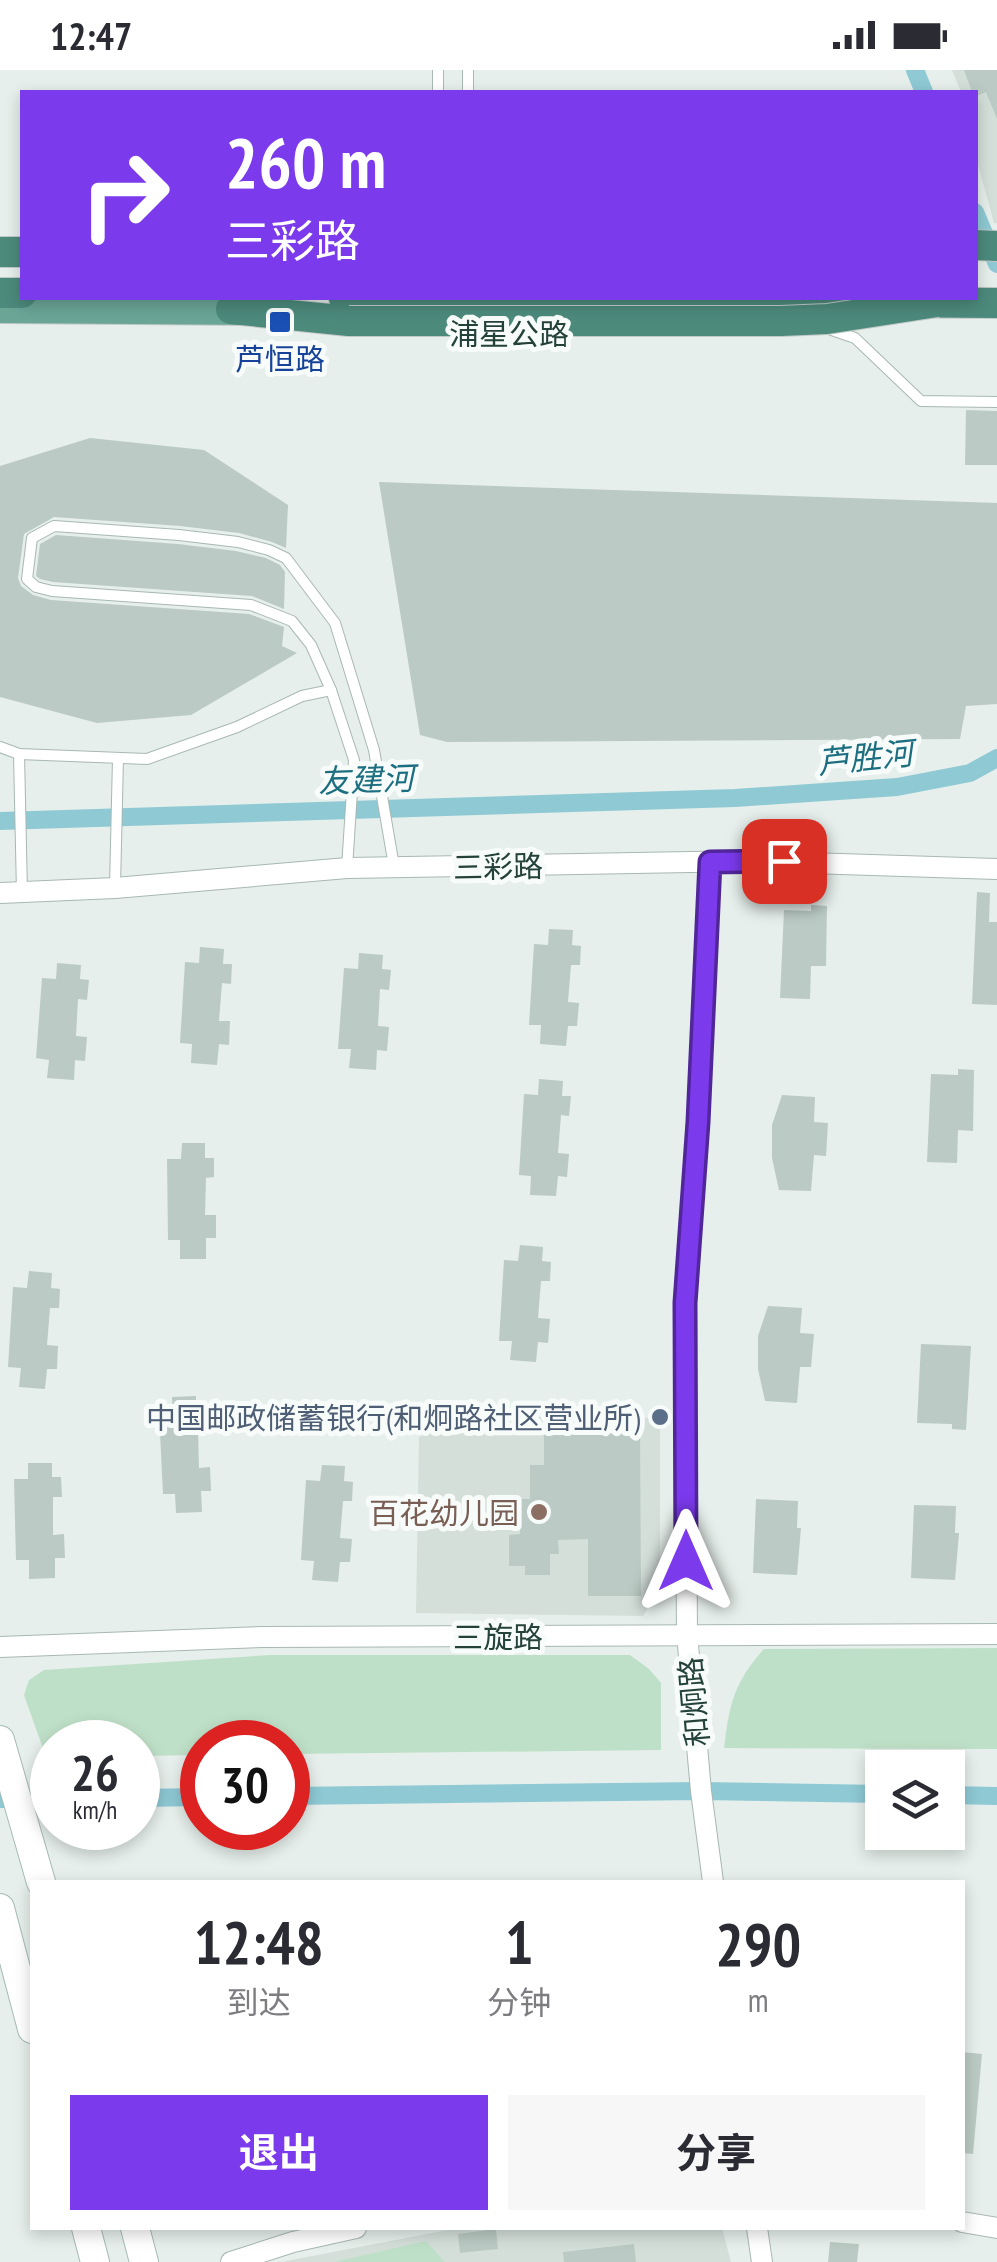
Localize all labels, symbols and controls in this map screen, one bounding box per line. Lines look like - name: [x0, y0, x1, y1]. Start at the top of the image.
- text: 12:47: [50, 11, 132, 60]
- text: 260 m: [225, 117, 386, 207]
- icon: right: [60, 130, 190, 260]
- text: 三彩路: [225, 211, 360, 269]
- marker: 芦恒路: [267, 309, 293, 335]
- street label: 浦星公路: [449, 314, 569, 353]
- place label: 芦恒路: [235, 339, 325, 378]
- water label: 芦胜河: [815, 730, 921, 783]
- water label: 友建河: [317, 756, 421, 802]
- pin: [742, 819, 827, 904]
- icon: arrive: [757, 834, 812, 889]
- street label: 三彩路: [453, 846, 543, 886]
- place label: 中国邮政储蓄银行(和炯路社区营业所): [146, 1398, 640, 1437]
- marker: 中国邮政储蓄银行(和炯路社区营业所): [649, 1406, 671, 1428]
- place label: 百花幼儿园: [369, 1493, 519, 1532]
- marker: 百花幼儿园: [528, 1501, 550, 1523]
- position arrow: [634, 1509, 738, 1613]
- street label: 三旋路: [453, 1617, 543, 1656]
- street label: 和炯路: [670, 1655, 716, 1749]
- speed limit sign: 30: [180, 1720, 310, 1850]
- text: 26: [71, 1740, 119, 1805]
- map controls: [865, 1750, 965, 1850]
- button: layers: [865, 1750, 965, 1850]
- text: km/h: [73, 1794, 117, 1826]
- text: 12:48: [194, 1903, 324, 1981]
- text: 1: [505, 1903, 534, 1981]
- text: 290: [715, 1905, 801, 1983]
- text: m: [748, 1979, 769, 2021]
- text: 到达: [227, 1981, 291, 2023]
- text: 分钟: [487, 1981, 551, 2023]
- button: 退出: [70, 2095, 488, 2210]
- button: 分享: [508, 2095, 925, 2210]

